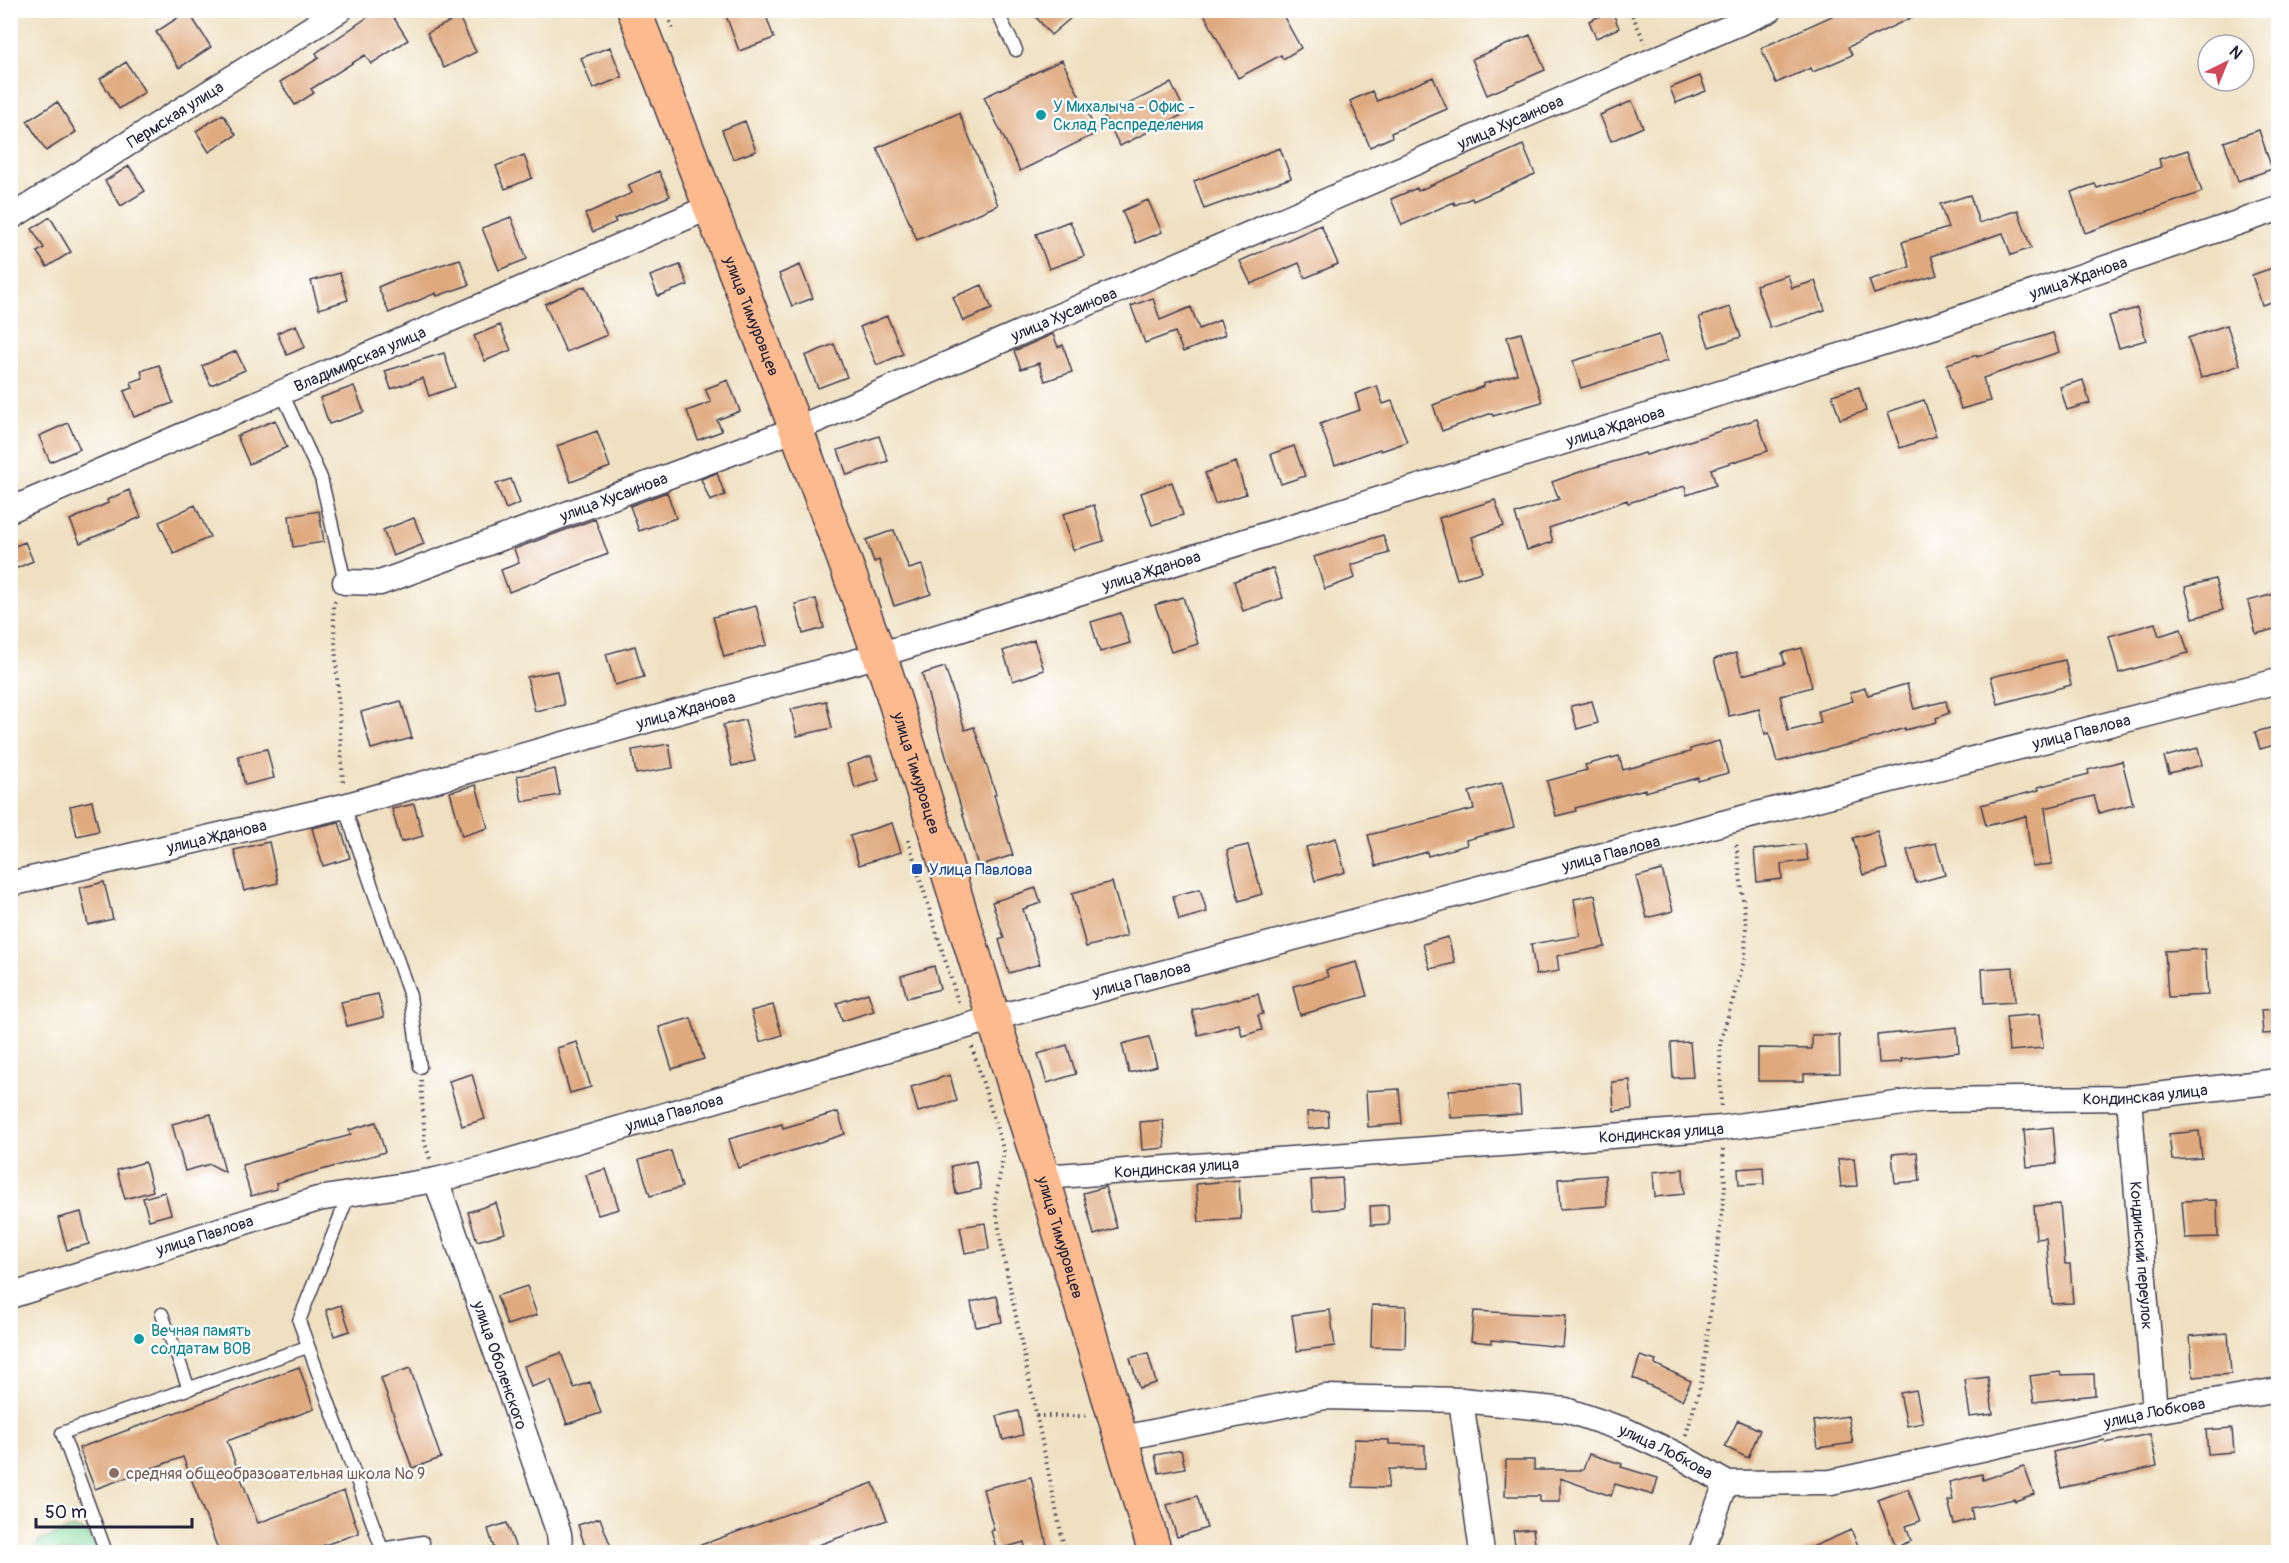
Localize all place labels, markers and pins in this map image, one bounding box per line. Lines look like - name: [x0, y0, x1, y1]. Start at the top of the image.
- place label: У Михалыча - Офис - Склад Распределения: [1053, 97, 1204, 135]
- marker: У Михалыча - Офис - Склад Распределения: [1034, 108, 1048, 122]
- place label: Улица Павлова: [929, 860, 1032, 880]
- marker: Улица Павлова: [910, 862, 924, 876]
- place label: Вечная память солдатам ВОВ: [151, 1321, 251, 1359]
- marker: Вечная память солдатам ВОВ: [132, 1332, 146, 1346]
- place label: средняя общеобразовательная школа № 9: [126, 1464, 425, 1484]
- marker: средняя общеобразовательная школа № 9: [107, 1466, 121, 1480]

